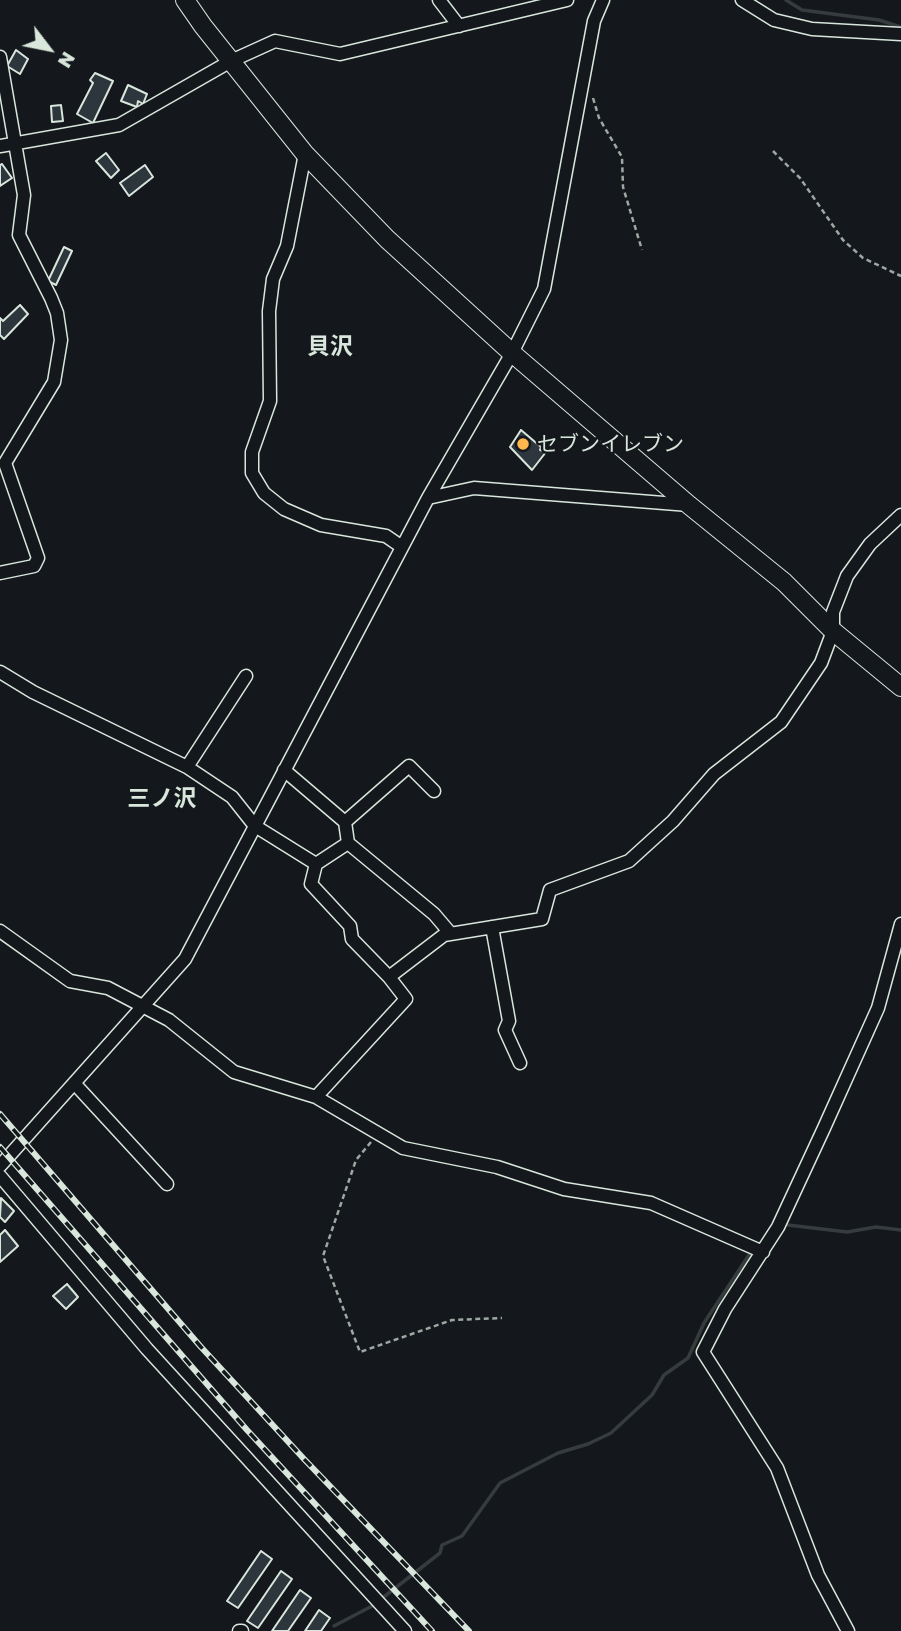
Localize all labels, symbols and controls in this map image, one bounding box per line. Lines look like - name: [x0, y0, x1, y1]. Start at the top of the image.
- north arrow: [14, 14, 84, 84]
- text: N: [54, 48, 81, 73]
- district label: 貝沢: [307, 333, 353, 361]
- place label: セブンイレブン: [537, 431, 684, 457]
- marker: セブンイレブン: [515, 436, 531, 452]
- district label: 三ノ沢: [128, 785, 196, 813]

